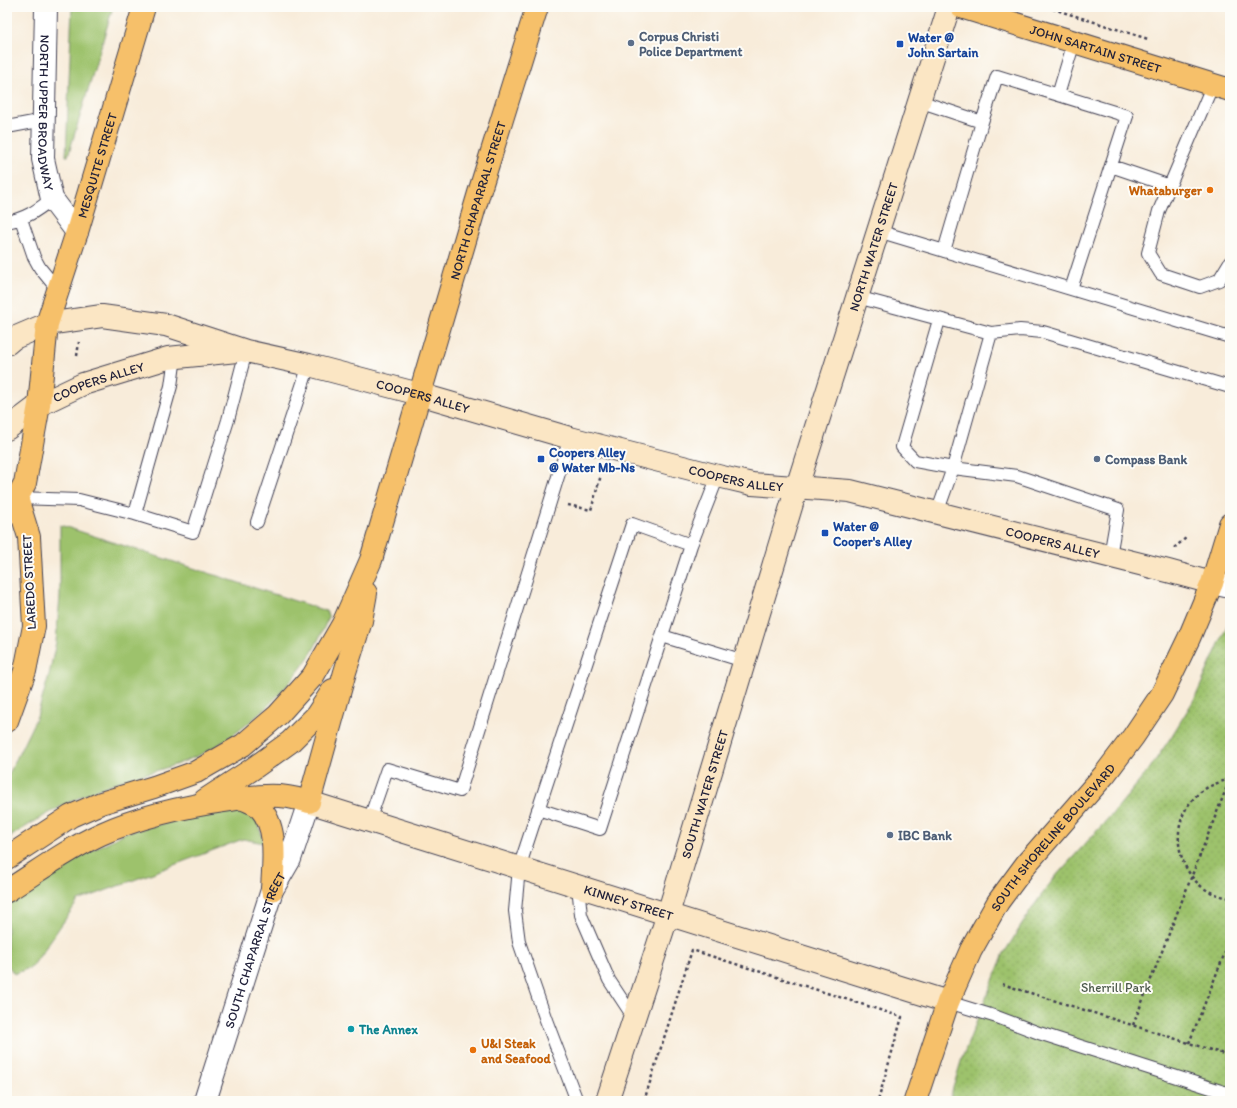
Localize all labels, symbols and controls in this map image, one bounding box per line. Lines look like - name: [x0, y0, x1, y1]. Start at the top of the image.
- street label: JOHN SARTAIN STREET: [1028, 21, 1164, 76]
- place label: Corpus Christi Police Department: [639, 29, 742, 60]
- place label: Water @ John Sartain: [907, 30, 979, 60]
- street label: NORTH UPPER BROADWAY: [35, 35, 58, 193]
- marker: Corpus Christi Police Department: [626, 38, 636, 48]
- marker: Water @ John Sartain: [895, 39, 905, 49]
- street label: MESQUITE STREET: [74, 110, 120, 220]
- street label: NORTH CHAPARRAL STREET: [446, 118, 509, 281]
- street label: NORTH WATER STREET: [846, 179, 901, 313]
- place label: Whataburger: [1129, 183, 1203, 199]
- marker: Whataburger: [1205, 185, 1215, 195]
- street label: COOPERS ALLEY: [50, 358, 146, 405]
- street label: COOPERS ALLEY: [375, 376, 472, 416]
- place label: Coopers Alley @ Water Mb-Ns: [549, 445, 635, 475]
- place label: Compass Bank: [1105, 452, 1187, 468]
- marker: Coopers Alley @ Water Mb-Ns: [536, 454, 546, 464]
- marker: Compass Bank: [1092, 454, 1102, 464]
- street label: COOPERS ALLEY: [687, 461, 784, 494]
- place label: Water @ Cooper's Alley: [833, 519, 913, 550]
- street label: COOPERS ALLEY: [1004, 523, 1102, 561]
- marker: Water @ Cooper's Alley: [820, 528, 830, 538]
- street label: LAREDO STREET: [19, 533, 39, 630]
- street label: SOUTH WATER STREET: [678, 727, 731, 860]
- street label: SOUTH SHORELINE BOULEVARD: [987, 760, 1118, 914]
- place label: IBC Bank: [898, 828, 952, 843]
- marker: IBC Bank: [885, 830, 895, 840]
- street label: SOUTH CHAPARRAL STREET: [221, 869, 289, 1030]
- street label: KINNEY STREET: [582, 881, 676, 923]
- park label: Sherrill Park: [1081, 980, 1151, 995]
- place label: The Annex: [358, 1022, 418, 1037]
- marker: The Annex: [346, 1024, 356, 1034]
- place label: U&I Steak and Seafood: [481, 1036, 551, 1066]
- marker: U&I Steak and Seafood: [468, 1045, 478, 1055]

